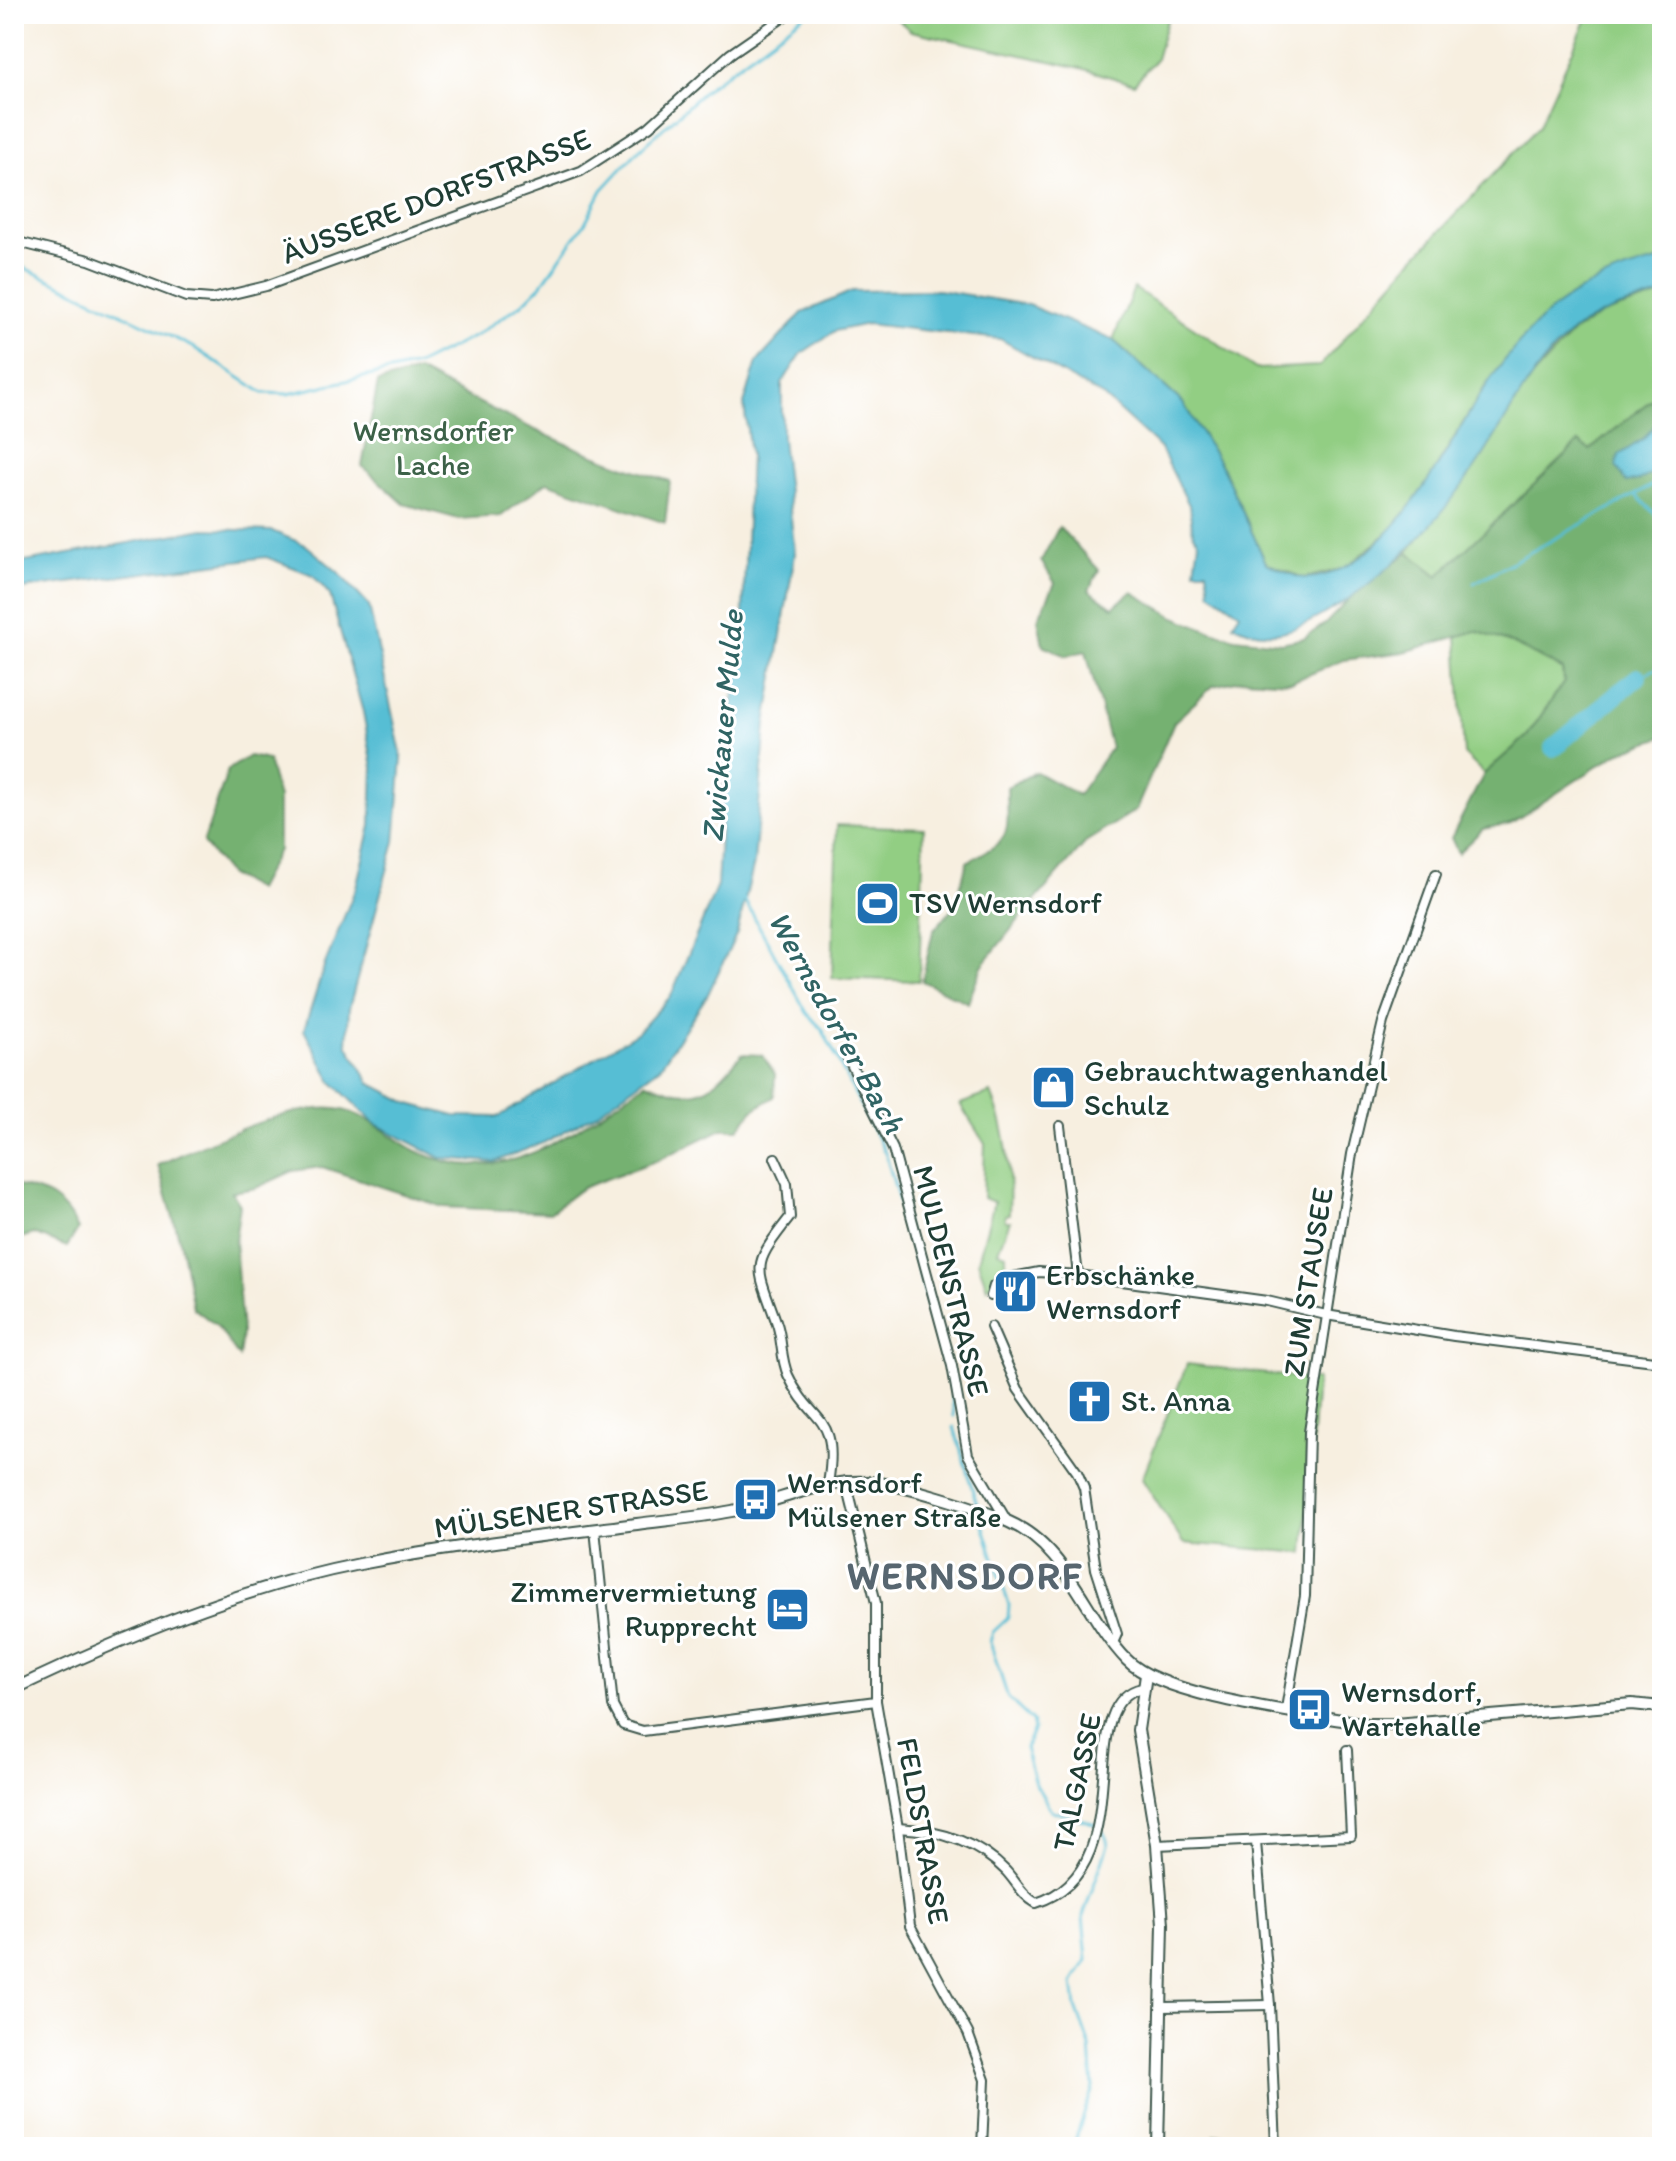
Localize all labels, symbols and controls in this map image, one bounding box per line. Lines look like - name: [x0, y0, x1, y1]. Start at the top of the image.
- street label: ÄUSSERE DORFSTRASSE: [276, 119, 596, 272]
- park label: Wernsdorfer Lache: [352, 412, 514, 483]
- water label: Zwickauer Mulde: [693, 607, 751, 843]
- sports icon: TSV Wernsdorf: [854, 879, 902, 927]
- place label: TSV Wernsdorf: [909, 884, 1103, 921]
- water label: Wernsdorfer Bach: [760, 904, 914, 1140]
- place label: Gebrauchtwagenhandel Schulz: [1084, 1052, 1388, 1123]
- shop icon: Gebrauchtwagenhandel Schulz: [1029, 1064, 1077, 1112]
- street label: MULDENSTRASSE: [905, 1162, 998, 1400]
- street label: ZUM STAUSEE: [1274, 1185, 1341, 1379]
- place label: Erbschänke Wernsdorf: [1046, 1256, 1195, 1327]
- restaurant icon: Erbschänke Wernsdorf: [991, 1268, 1039, 1316]
- church icon: St. Anna: [1066, 1377, 1114, 1425]
- place label: St. Anna: [1121, 1382, 1231, 1419]
- place label: Wernsdorf Mülsener Straße: [787, 1464, 1002, 1535]
- street label: MÜLSENER STRASSE: [432, 1471, 710, 1546]
- bus stop icon: Wernsdorf Mülsener Straße: [732, 1476, 780, 1524]
- district label: WERNSDORF: [847, 1553, 1083, 1599]
- place label: Zimmervermietung Rupprecht: [511, 1573, 758, 1644]
- hotel icon: Zimmervermietung Rupprecht: [764, 1585, 812, 1633]
- place label: Wernsdorf, Wartehalle: [1341, 1673, 1483, 1744]
- bus stop icon: Wernsdorf, Wartehalle: [1286, 1685, 1334, 1733]
- street label: TALGASSE: [1044, 1710, 1109, 1854]
- street label: FELDSTRASSE: [889, 1735, 958, 1927]

